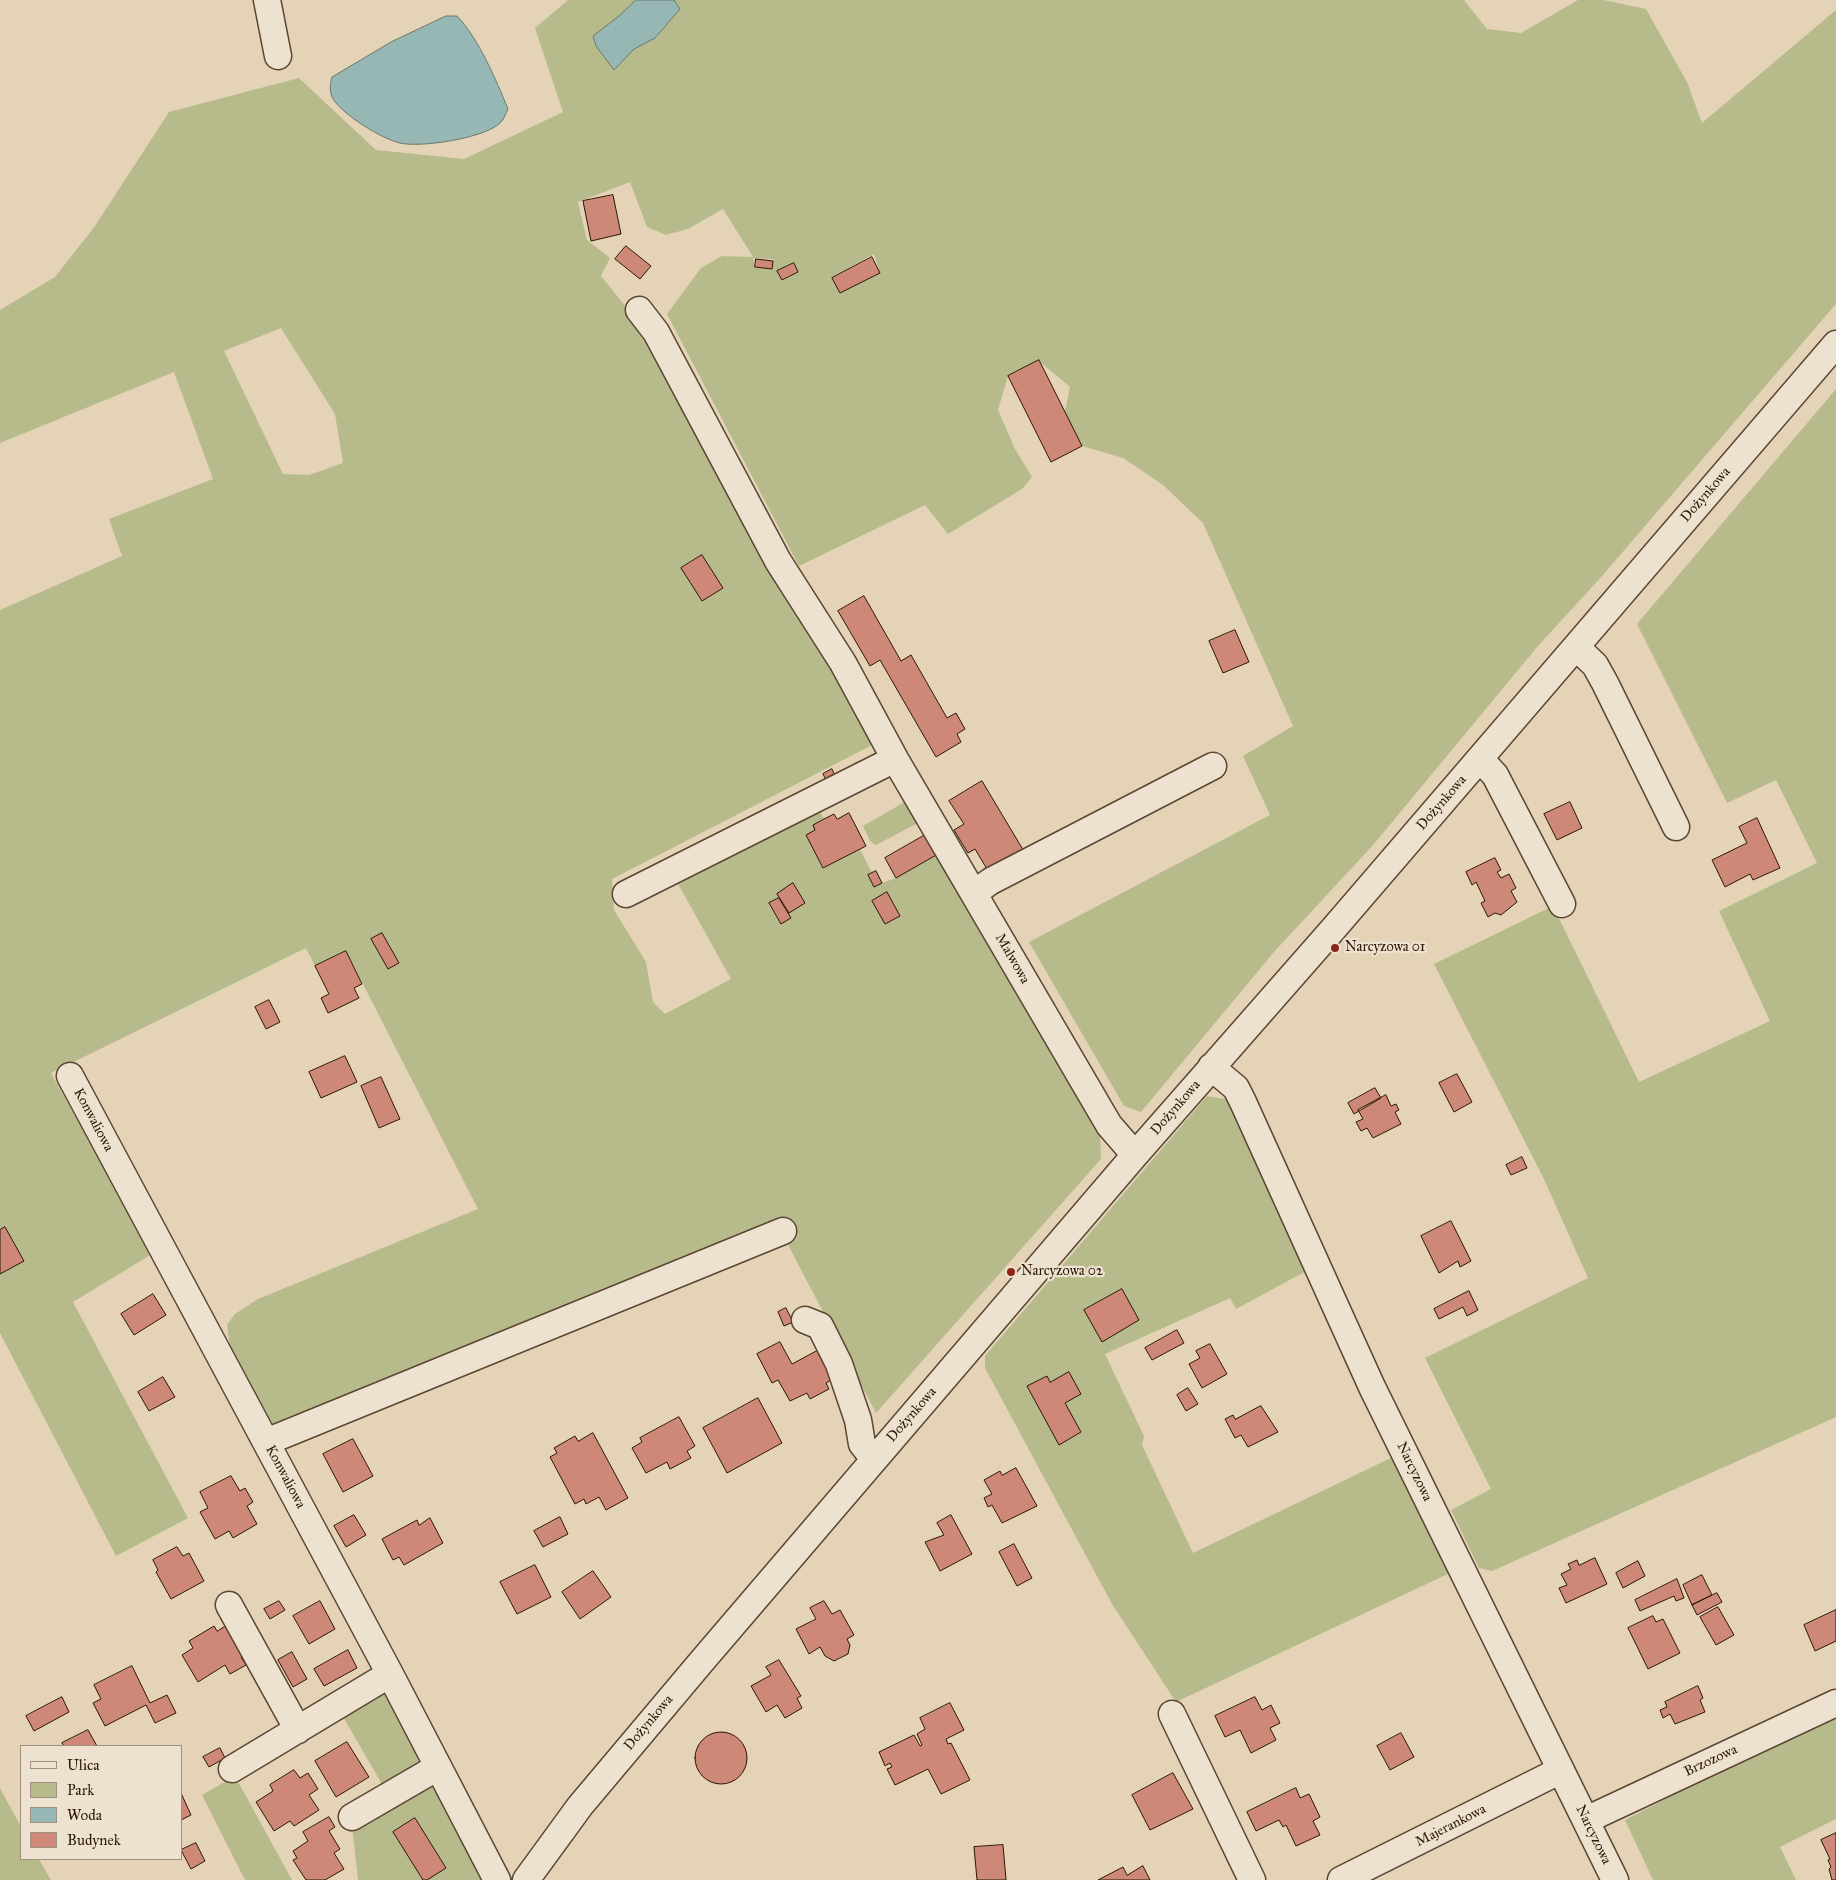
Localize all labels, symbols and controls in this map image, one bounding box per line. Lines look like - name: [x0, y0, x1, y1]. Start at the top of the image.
- street label: Dożynkowa: [1678, 464, 1734, 526]
- street label: Dożynkowa: [1414, 772, 1470, 834]
- street label: Malwowa: [991, 931, 1033, 987]
- place label: Narcyzowa 01: [1345, 940, 1425, 956]
- marker: Narcyzowa 01: [1329, 942, 1341, 954]
- street label: Dożynkowa: [1148, 1077, 1204, 1139]
- street label: Konwaliowa: [69, 1086, 117, 1154]
- place label: Narcyzowa 02: [1021, 1264, 1103, 1280]
- marker: Narcyzowa 02: [1005, 1266, 1017, 1278]
- street label: Dożynkowa: [884, 1384, 940, 1446]
- street label: Narcyzowa: [1392, 1440, 1436, 1504]
- street label: Konwaliowa: [261, 1443, 309, 1511]
- street label: Dożynkowa: [621, 1692, 677, 1754]
- street label: Brzozowa: [1682, 1741, 1740, 1781]
- legend: [20, 1745, 182, 1860]
- text: Ulica: [67, 1756, 100, 1774]
- text: Park: [67, 1781, 94, 1799]
- street label: Majerankowa: [1413, 1801, 1489, 1851]
- street label: Narcyzowa: [1571, 1803, 1615, 1867]
- text: Woda: [67, 1806, 102, 1824]
- text: Budynek: [67, 1831, 121, 1849]

